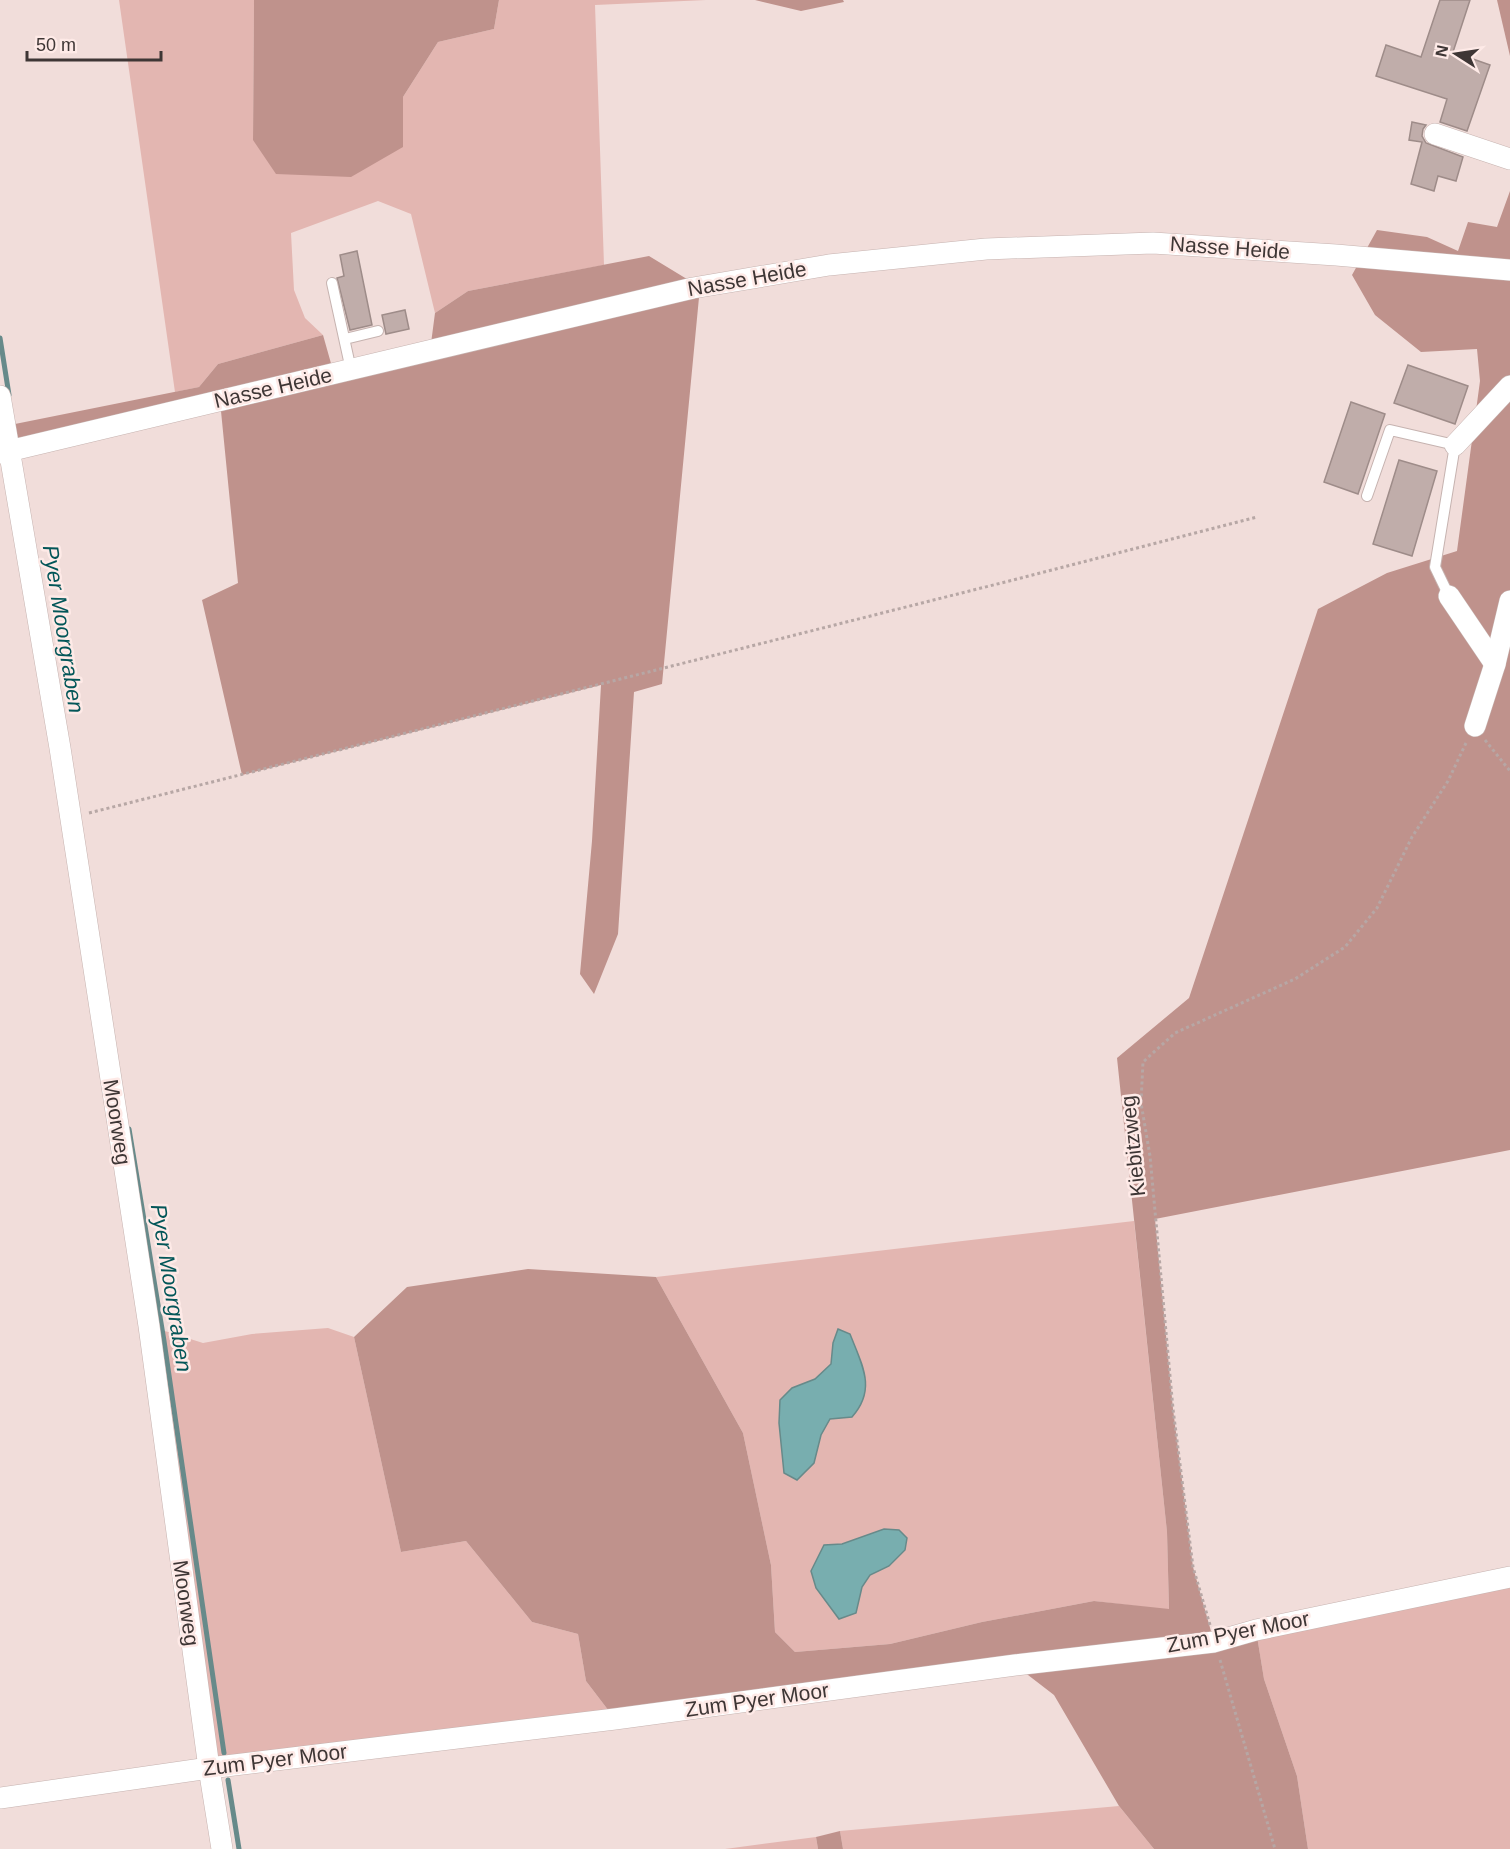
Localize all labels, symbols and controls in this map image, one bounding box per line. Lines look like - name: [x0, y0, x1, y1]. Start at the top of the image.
- scale bar: [27, 24, 160, 62]
- north arrow: [1426, 24, 1486, 84]
- text: 50 m: [36, 35, 76, 55]
- text: N: [1432, 44, 1451, 58]
- street label: Nasse Heide: [1169, 232, 1291, 263]
- street label: Nasse Heide: [686, 257, 808, 300]
- street label: Nasse Heide: [212, 363, 334, 412]
- water label: Pyer Moorgraben: [38, 543, 89, 715]
- street label: Moorweg: [99, 1077, 136, 1166]
- street label: Kiebitzweg: [1116, 1094, 1149, 1198]
- water label: Pyer Moorgraben: [146, 1202, 197, 1374]
- street label: Moorweg: [169, 1559, 204, 1647]
- street label: Zum Pyer Moor: [1165, 1606, 1311, 1657]
- street label: Zum Pyer Moor: [684, 1678, 830, 1721]
- street label: Zum Pyer Moor: [202, 1739, 348, 1780]

